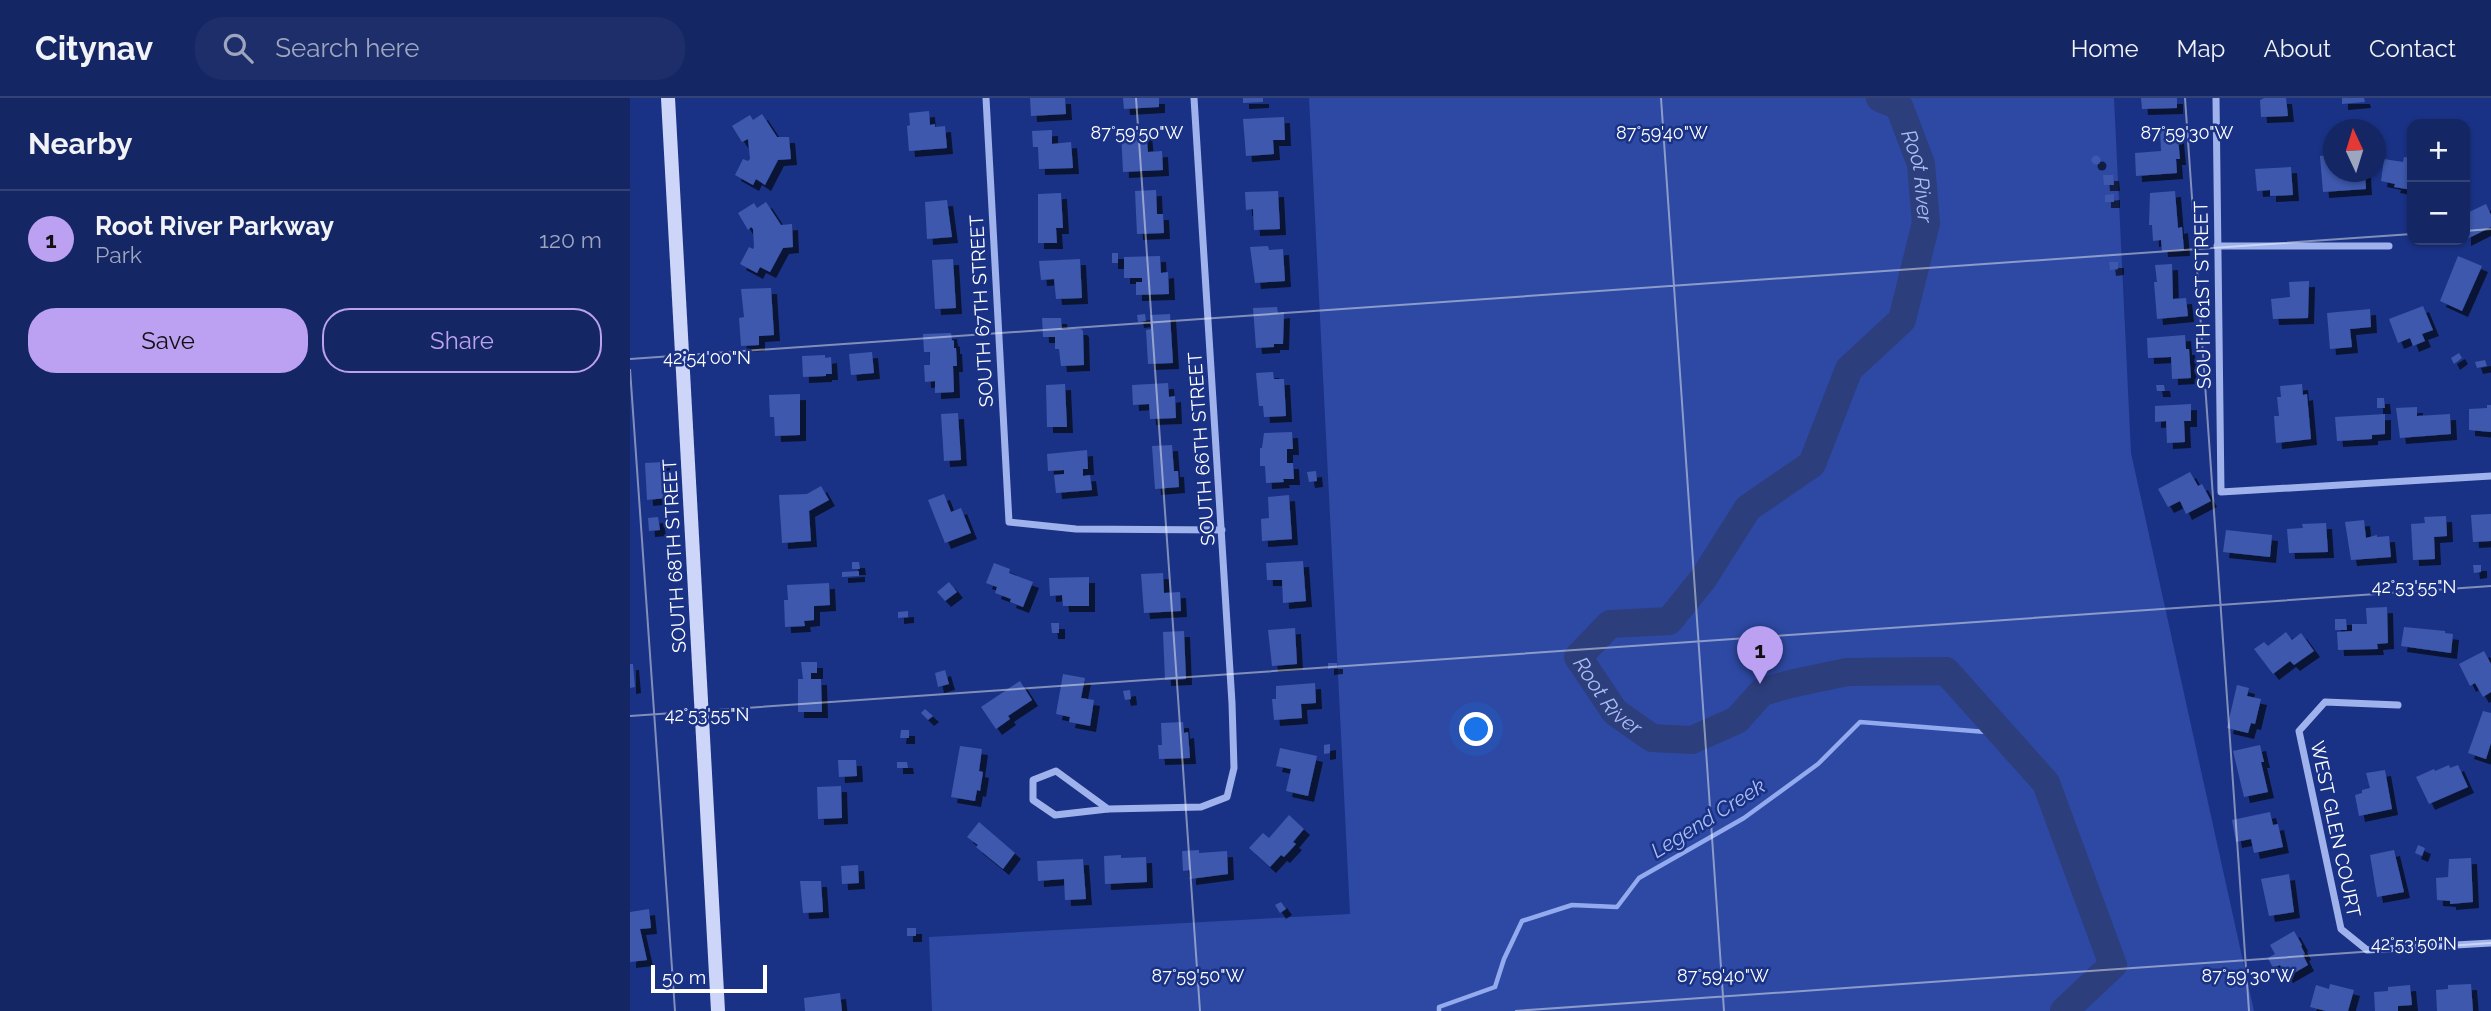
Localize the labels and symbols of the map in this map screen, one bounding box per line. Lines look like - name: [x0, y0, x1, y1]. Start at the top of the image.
- north arrow: [2323, 119, 2386, 182]
- text: 87°59'50"W: [1091, 122, 1184, 143]
- text: 87°59'40"W: [1616, 122, 1708, 143]
- text: 87°59'30"W: [2141, 122, 2234, 143]
- water label: Root River: [1897, 126, 1938, 224]
- street label: SOUTH 61ST STREET: [2189, 201, 2215, 389]
- street label: SOUTH 67TH STREET: [965, 214, 997, 408]
- text: 42°54'00"N: [663, 347, 751, 368]
- street label: SOUTH 66TH STREET: [1183, 351, 1219, 547]
- street label: SOUTH 68TH STREET: [658, 458, 690, 653]
- text: 42°53'55"N: [2372, 576, 2456, 597]
- pin: 1: [1737, 626, 1783, 684]
- water label: Root River: [1569, 652, 1648, 740]
- text: 42°53'55"N: [665, 704, 749, 725]
- your location: [1459, 712, 1493, 746]
- street label: WEST GLEN COURT: [2307, 739, 2366, 920]
- water label: Legend Creek: [1646, 773, 1770, 863]
- text: 42°53'50"N: [2371, 933, 2457, 954]
- scale bar: [651, 962, 766, 994]
- text: 87°59'50"W: [1152, 965, 1245, 986]
- text: 87°59'40"W: [1677, 965, 1769, 986]
- text: 87°59'30"W: [2202, 965, 2295, 986]

